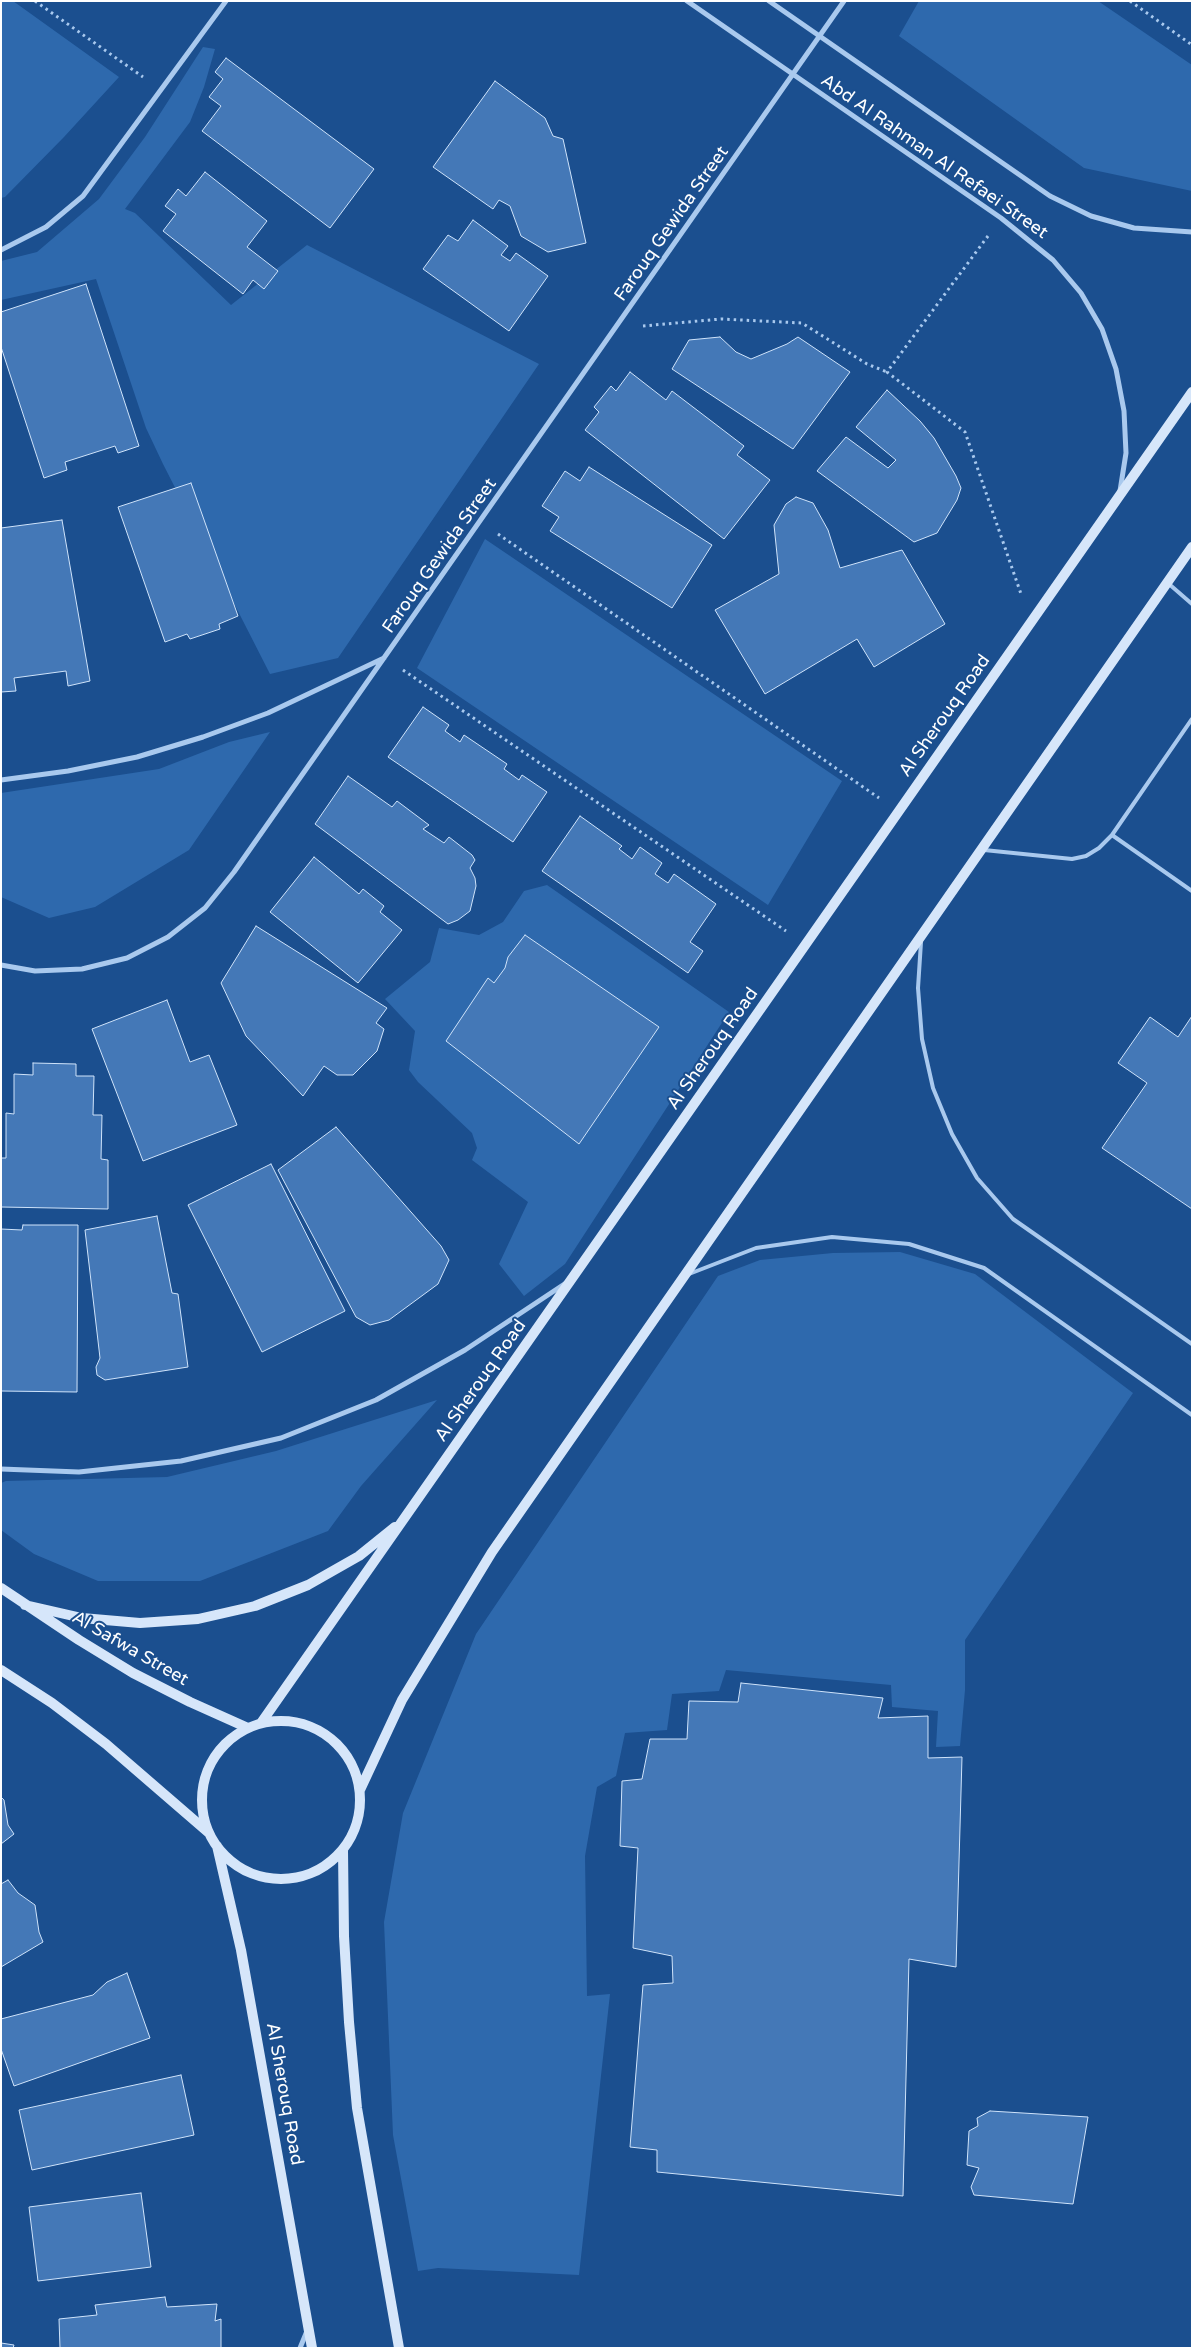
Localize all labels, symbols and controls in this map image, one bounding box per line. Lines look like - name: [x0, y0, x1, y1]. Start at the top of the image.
- street label: Abd Al Rahman Al Refaei Street: [816, 70, 1052, 244]
- street label: Farouq Gewida Street: [610, 142, 734, 306]
- street label: Farouq Gewida Street: [378, 474, 502, 638]
- street label: Al Sherouq Road: [895, 651, 995, 781]
- street label: Al Sherouq Road: [663, 984, 763, 1114]
- street label: Al Sherouq Road: [431, 1316, 531, 1446]
- street label: Al Safwa Street: [68, 1607, 192, 1691]
- street label: Al Sherouq Road: [261, 2021, 307, 2167]

